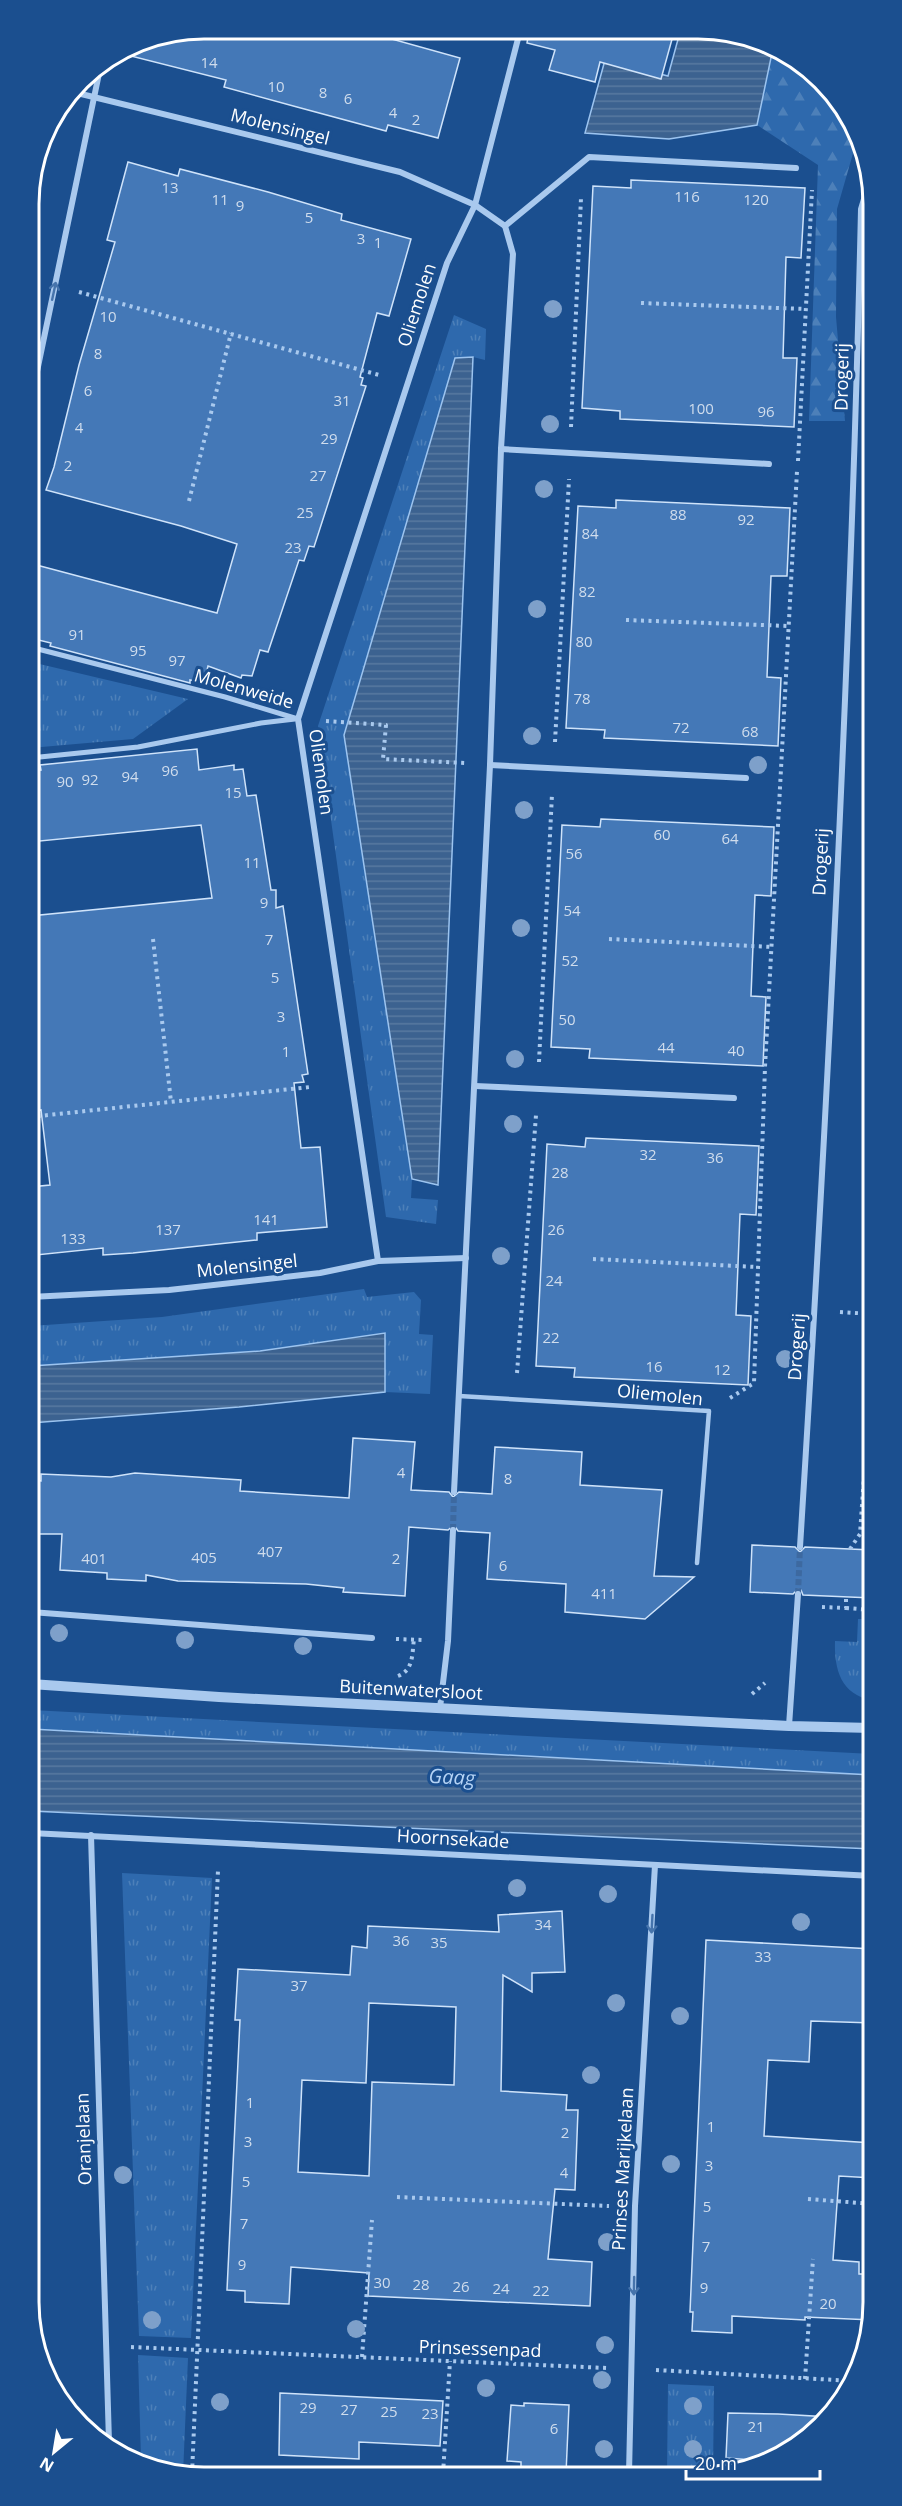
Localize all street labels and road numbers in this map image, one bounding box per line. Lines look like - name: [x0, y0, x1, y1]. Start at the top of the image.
- street label: Molensingel: [228, 102, 332, 150]
- street label: Oliemolen: [391, 260, 441, 349]
- street label: Drogerij: [828, 343, 854, 411]
- street label: Molenweide: [192, 662, 297, 714]
- street label: Oliemolen: [304, 727, 340, 816]
- street label: Drogerij: [806, 828, 834, 896]
- street label: Molensingel: [195, 1248, 299, 1282]
- street label: Drogerij: [782, 1312, 810, 1381]
- street label: Oliemolen: [616, 1378, 704, 1410]
- street label: Buitenwatersloot: [339, 1673, 483, 1705]
- street label: Hoornsekade: [396, 1823, 510, 1853]
- street label: Prinses Marijkelaan: [606, 2087, 638, 2251]
- street label: Oranjelaan: [69, 2092, 97, 2186]
- street label: Prinsessenpad: [418, 2334, 542, 2362]

